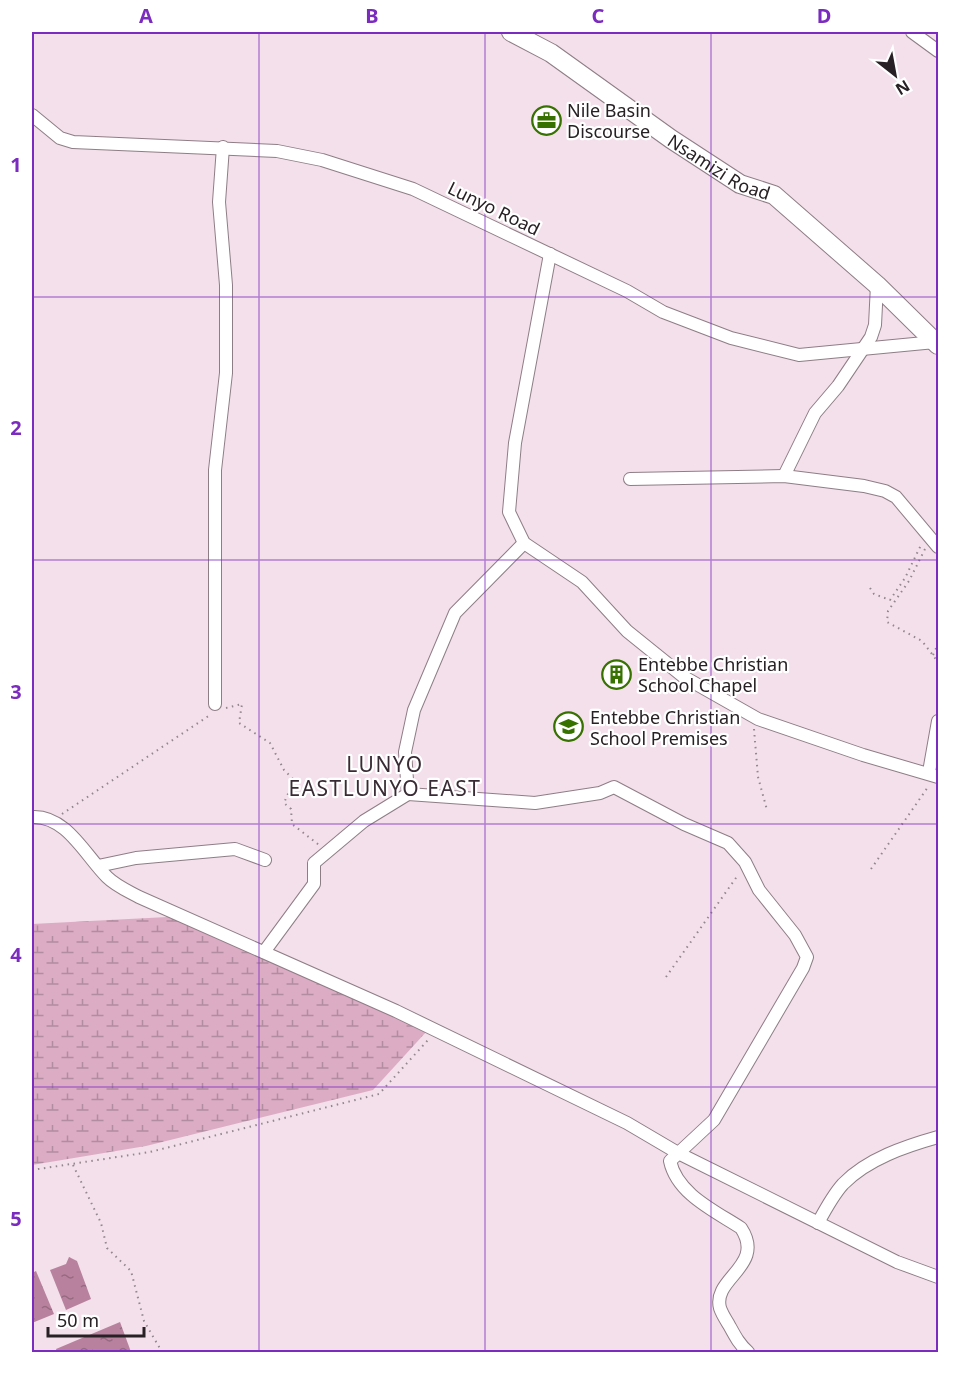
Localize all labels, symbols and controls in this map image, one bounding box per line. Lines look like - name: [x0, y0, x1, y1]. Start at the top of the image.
- text: A: [139, 2, 153, 29]
- text: B: [365, 2, 379, 29]
- text: C: [592, 2, 605, 29]
- text: D: [817, 2, 831, 29]
- north arrow: [865, 45, 925, 105]
- text: N: [891, 75, 914, 101]
- place label: Nile Basin Discourse: [567, 98, 651, 143]
- office icon: Nile Basin Discourse: [530, 104, 562, 136]
- street label: Nsamizi Road: [663, 128, 773, 205]
- text: 1: [10, 151, 22, 178]
- street label: Lunyo Road: [444, 175, 544, 241]
- text: 2: [10, 414, 22, 441]
- place label: Entebbe Christian School Chapel: [638, 652, 788, 697]
- building icon: Entebbe Christian School Chapel: [601, 658, 633, 690]
- text: 3: [10, 678, 22, 705]
- place label: Entebbe Christian School Premises: [590, 705, 740, 750]
- school or university icon: Entebbe Christian School Premises: [553, 711, 585, 743]
- district label: LUNYO EASTLUNYO EAST: [288, 750, 482, 802]
- text: 4: [10, 941, 22, 968]
- text: 5: [10, 1205, 22, 1232]
- scale bar: [48, 1300, 144, 1338]
- text: 50 m: [57, 1308, 99, 1332]

